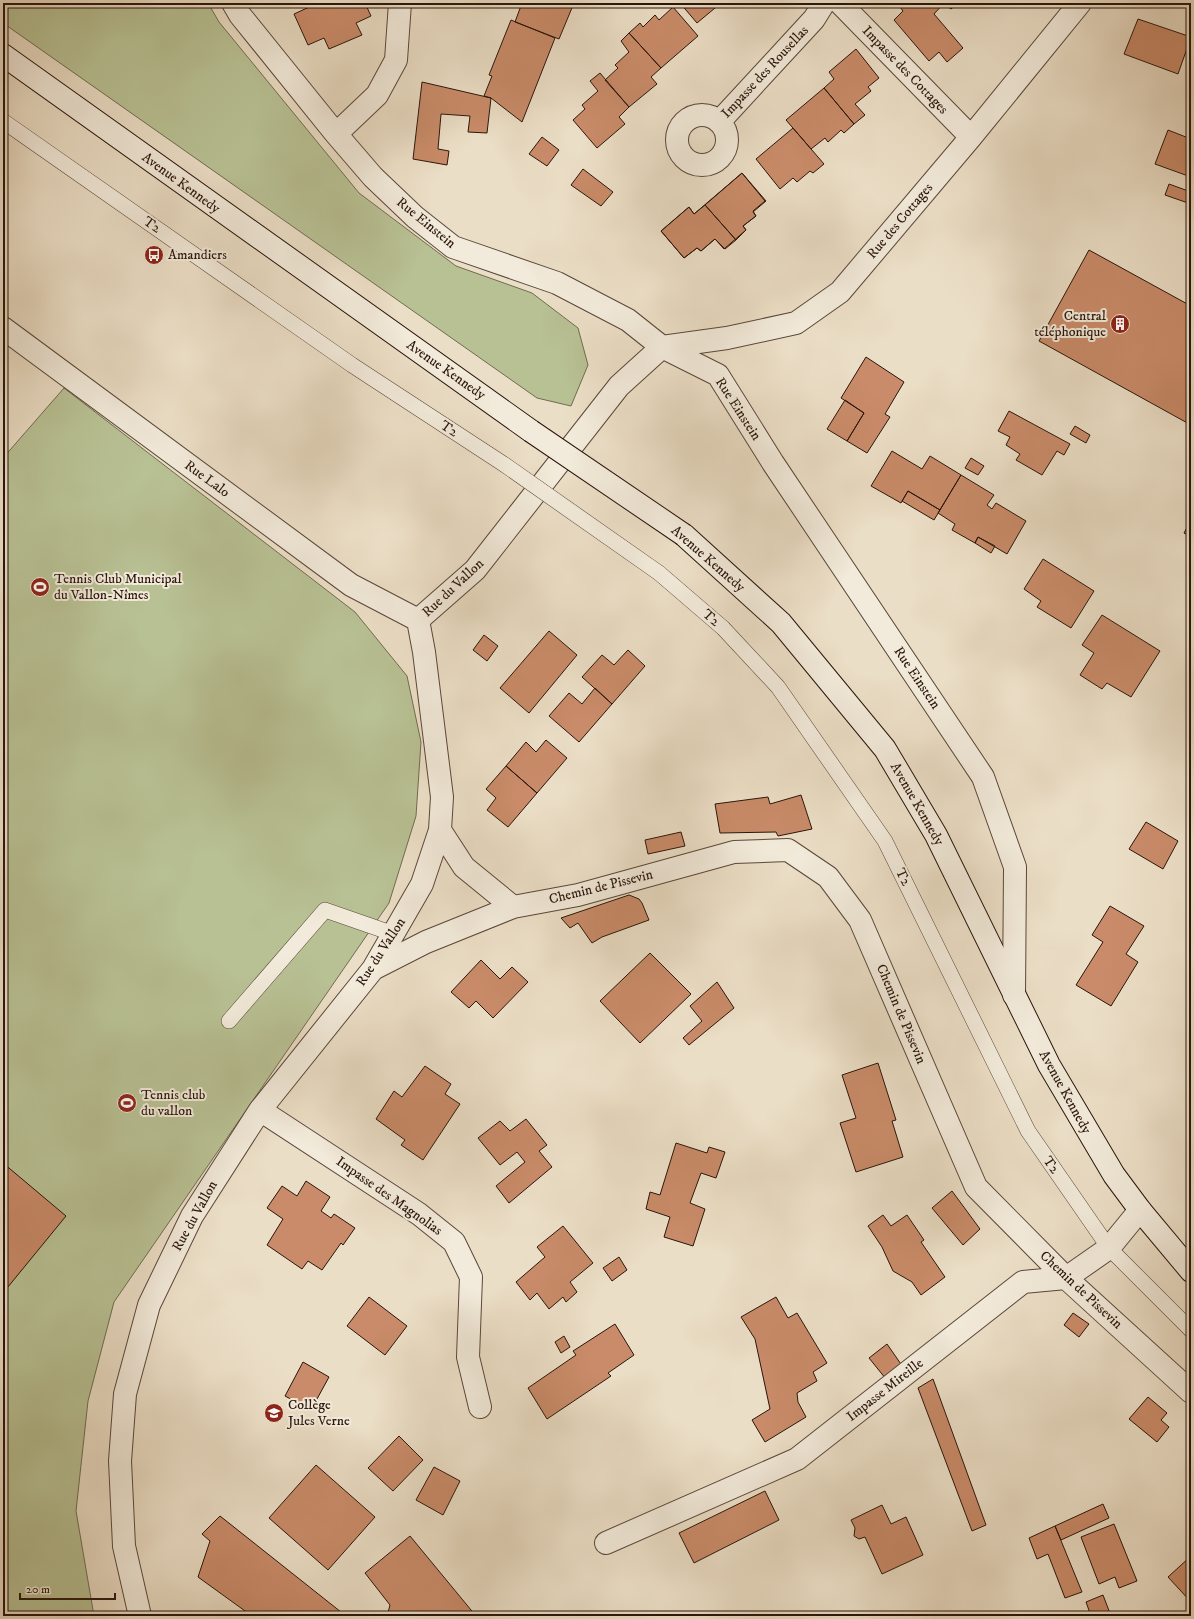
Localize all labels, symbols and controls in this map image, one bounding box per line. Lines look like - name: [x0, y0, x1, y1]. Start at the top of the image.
- street label: Impasse des Rousellas: [717, 22, 813, 122]
- street label: Impasse des Cottages: [858, 22, 952, 118]
- street label: Avenue Kennedy: [138, 148, 224, 218]
- street label: Rue des Cottages: [863, 179, 937, 263]
- street label: Rue Einstein: [393, 193, 460, 253]
- street label: T2: [140, 213, 164, 237]
- bus stop icon: Amandiers: [143, 244, 165, 266]
- place label: Amandiers: [168, 246, 227, 264]
- place label: Central téléphonique: [1034, 307, 1107, 341]
- building icon: Central téléphonique: [1109, 313, 1131, 335]
- street label: Avenue Kennedy: [403, 336, 489, 404]
- street label: Rue Einstein: [711, 374, 765, 444]
- street label: T2: [437, 417, 461, 441]
- street label: Rue Lalo: [181, 456, 233, 502]
- street label: Avenue Kennedy: [667, 522, 749, 596]
- street label: Rue du Vallon: [418, 554, 488, 621]
- place label: Tennis Club Municipal du Vallon-Nîmes: [54, 570, 183, 604]
- sports icon: Tennis Club Municipal du Vallon-Nîmes: [29, 576, 51, 598]
- street label: T2: [698, 605, 724, 631]
- street label: Rue Einstein: [890, 643, 945, 713]
- street label: Avenue Kennedy: [886, 759, 948, 849]
- street label: Chemin de Pissevin: [547, 865, 656, 909]
- street label: T2: [891, 865, 915, 889]
- street label: Rue du Vallon: [352, 914, 410, 990]
- street label: Chemin de Pissevin: [872, 961, 930, 1067]
- street label: Avenue Kennedy: [1035, 1047, 1096, 1137]
- place label: Tennis club du vallon: [141, 1086, 206, 1120]
- sports icon: Tennis club du vallon: [116, 1092, 138, 1114]
- street label: Impasse des Magnolias: [332, 1153, 446, 1240]
- street label: T2: [1039, 1153, 1063, 1177]
- street label: Rue du Vallon: [168, 1177, 222, 1254]
- street label: Chemin de Pissevin: [1036, 1247, 1127, 1333]
- street label: Impasse Mireille: [843, 1354, 927, 1426]
- place label: Collège Jules Verne: [286, 1396, 350, 1430]
- school or university icon: Collège Jules Verne: [263, 1402, 285, 1424]
- scale bar: [20, 1575, 115, 1601]
- text: 20 m: [26, 1582, 50, 1597]

